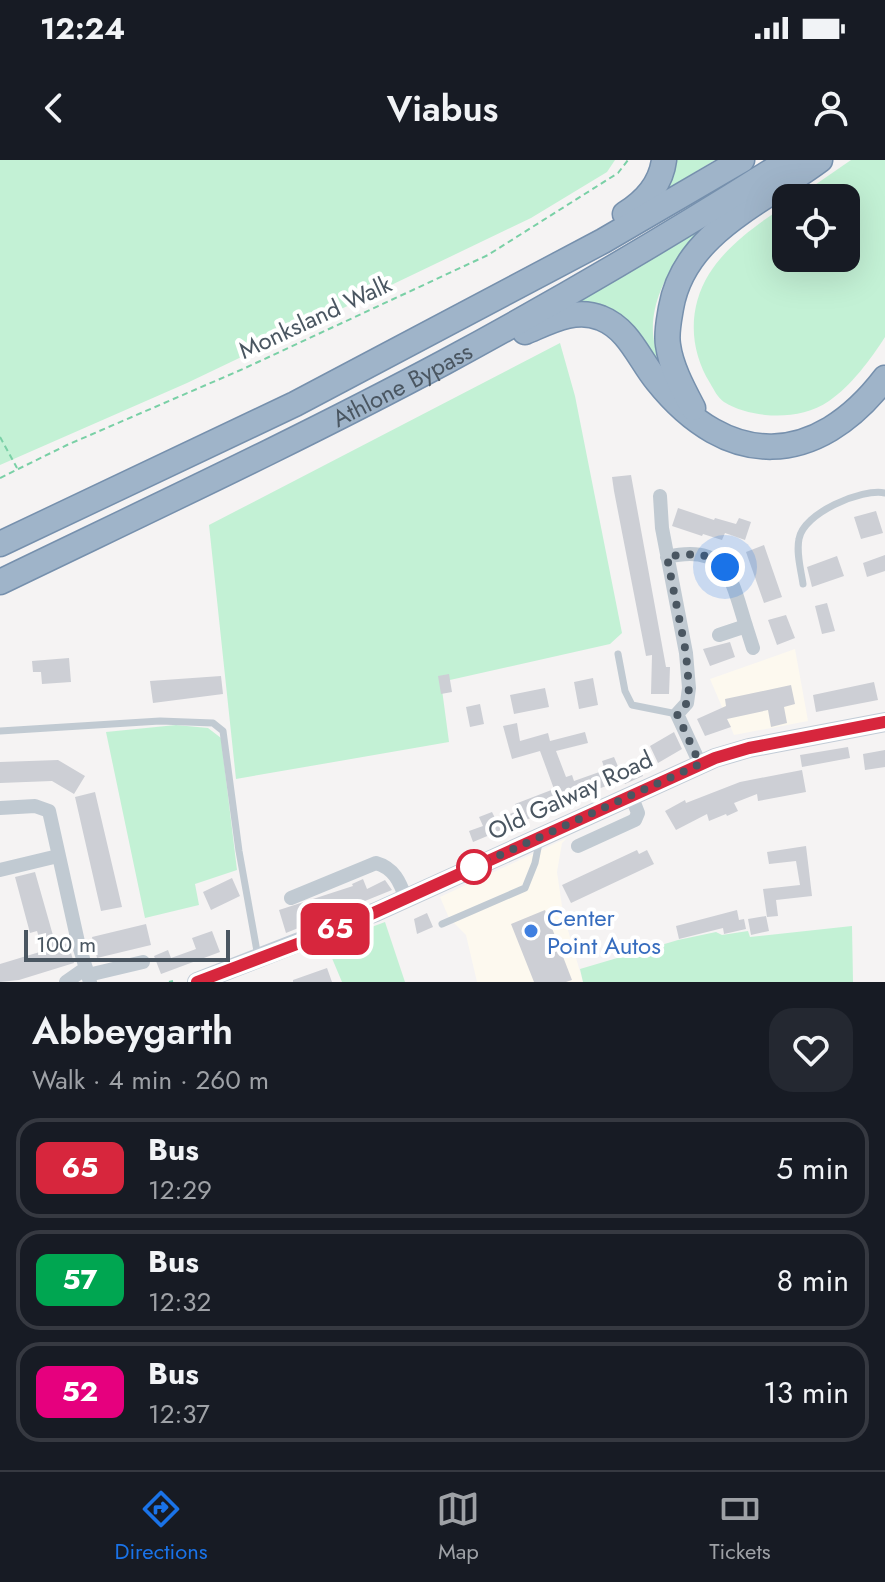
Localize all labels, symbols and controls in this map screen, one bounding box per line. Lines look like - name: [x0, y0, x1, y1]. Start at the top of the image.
- text: 12:24: [40, 7, 125, 50]
- text: Viabus: [387, 82, 498, 134]
- icon: back: [32, 86, 76, 130]
- icon: person: [809, 86, 853, 130]
- map controls: [772, 184, 860, 272]
- button: locate: [772, 184, 860, 272]
- street label: Monksland Walk: [233, 266, 398, 368]
- street label: Athlone Bypass: [326, 333, 478, 435]
- your location: [705, 547, 745, 587]
- street label: Old Galway Road: [482, 741, 658, 849]
- unlabelled marker: [457, 850, 491, 884]
- place label: Center Point Autos: [547, 900, 661, 963]
- line badge: 65: [299, 903, 371, 955]
- text: 65: [317, 908, 353, 949]
- marker: Center Point Autos: [522, 922, 540, 940]
- scale bar: [24, 926, 230, 962]
- text: 100 m: [36, 928, 96, 960]
- text: Abbeygarth: [32, 1003, 233, 1058]
- button: heart: [769, 1008, 853, 1092]
- text: Walk · 4 min · 260 m: [32, 1061, 269, 1099]
- text: Bus: [148, 1128, 199, 1171]
- text: 65: [62, 1147, 98, 1188]
- text: 5 min: [776, 1147, 849, 1190]
- text: 12:29: [148, 1171, 212, 1209]
- text: Bus: [148, 1240, 199, 1283]
- text: 57: [63, 1259, 97, 1300]
- text: 8 min: [777, 1259, 849, 1302]
- text: 12:32: [148, 1283, 211, 1321]
- text: Bus: [148, 1352, 199, 1395]
- text: 52: [62, 1371, 98, 1412]
- text: 13 min: [763, 1371, 849, 1414]
- text: 12:37: [148, 1395, 210, 1433]
- tab: Directions: [114, 1487, 208, 1567]
- tab: Map: [436, 1487, 480, 1567]
- tab: Tickets: [709, 1487, 771, 1567]

